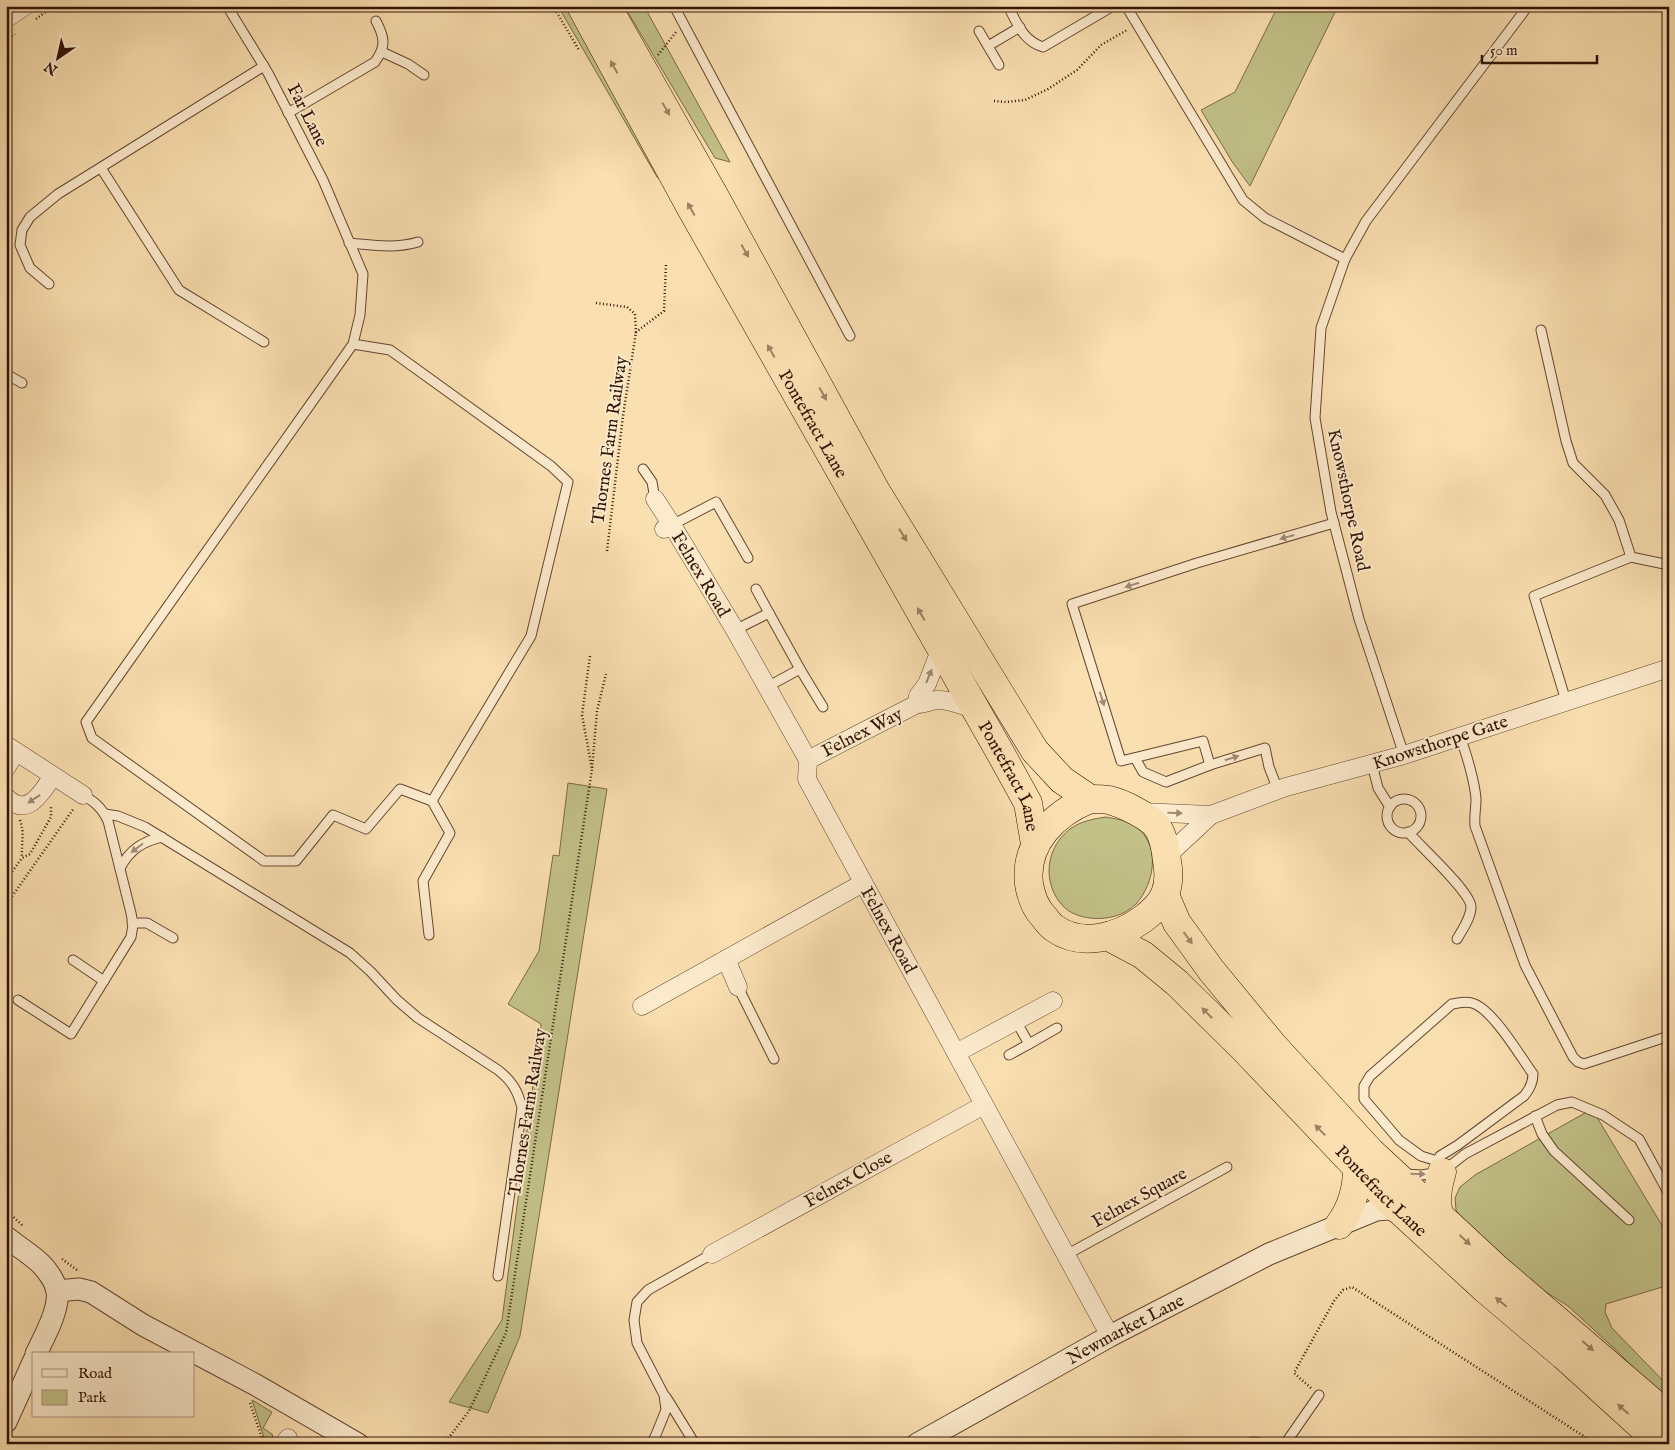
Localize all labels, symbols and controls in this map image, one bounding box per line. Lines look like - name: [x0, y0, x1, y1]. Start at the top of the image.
- north arrow: [32, 32, 82, 82]
- scale bar: [1482, 32, 1598, 64]
- text: 50 m: [1490, 41, 1518, 60]
- text: N: [41, 57, 62, 79]
- one-way arrow: [609, 60, 618, 73]
- street label: Far Lane: [281, 80, 332, 151]
- one-way arrow: [661, 103, 670, 116]
- one-way arrow: [687, 202, 696, 216]
- one-way arrow: [741, 244, 749, 259]
- one-way arrow: [767, 344, 776, 357]
- street label: Thornes Farm Railway: [587, 355, 634, 526]
- street label: Pontefract Lane: [772, 366, 852, 483]
- one-way arrow: [819, 387, 827, 401]
- street label: Knowsthorpe Road: [1321, 427, 1374, 574]
- street label: Felnex Road: [665, 528, 734, 622]
- one-way arrow: [898, 529, 907, 542]
- one-way arrow: [1279, 533, 1294, 541]
- one-way arrow: [1124, 581, 1139, 589]
- one-way arrow: [917, 606, 925, 621]
- one-way arrow: [926, 669, 934, 684]
- one-way arrow: [1098, 692, 1106, 707]
- street label: Felnex Way: [818, 703, 907, 763]
- street label: Knowsthorpe Gate: [1370, 711, 1511, 776]
- street label: Pontefract Lane: [972, 717, 1043, 833]
- one-way arrow: [1224, 754, 1239, 762]
- one-way arrow: [27, 795, 41, 804]
- one-way arrow: [1167, 809, 1183, 817]
- one-way arrow: [130, 843, 144, 853]
- street label: Felnex Road: [854, 883, 921, 979]
- one-way arrow: [1183, 931, 1193, 945]
- one-way arrow: [1201, 1007, 1213, 1019]
- street label: Thornes Farm Railway: [504, 1027, 553, 1198]
- one-way arrow: [1314, 1124, 1326, 1136]
- street label: Pontefract Lane: [1329, 1141, 1431, 1243]
- street label: Felnex Close: [801, 1147, 897, 1214]
- street label: Felnex Square: [1088, 1163, 1191, 1234]
- one-way arrow: [1410, 1170, 1426, 1178]
- one-way arrow: [1459, 1234, 1471, 1246]
- street label: Newmarket Lane: [1063, 1290, 1189, 1371]
- one-way arrow: [1495, 1296, 1508, 1307]
- one-way arrow: [1582, 1341, 1595, 1352]
- legend: [32, 1352, 195, 1418]
- text: Road: [78, 1364, 113, 1383]
- text: Park: [78, 1388, 108, 1407]
- one-way arrow: [1617, 1403, 1629, 1415]

